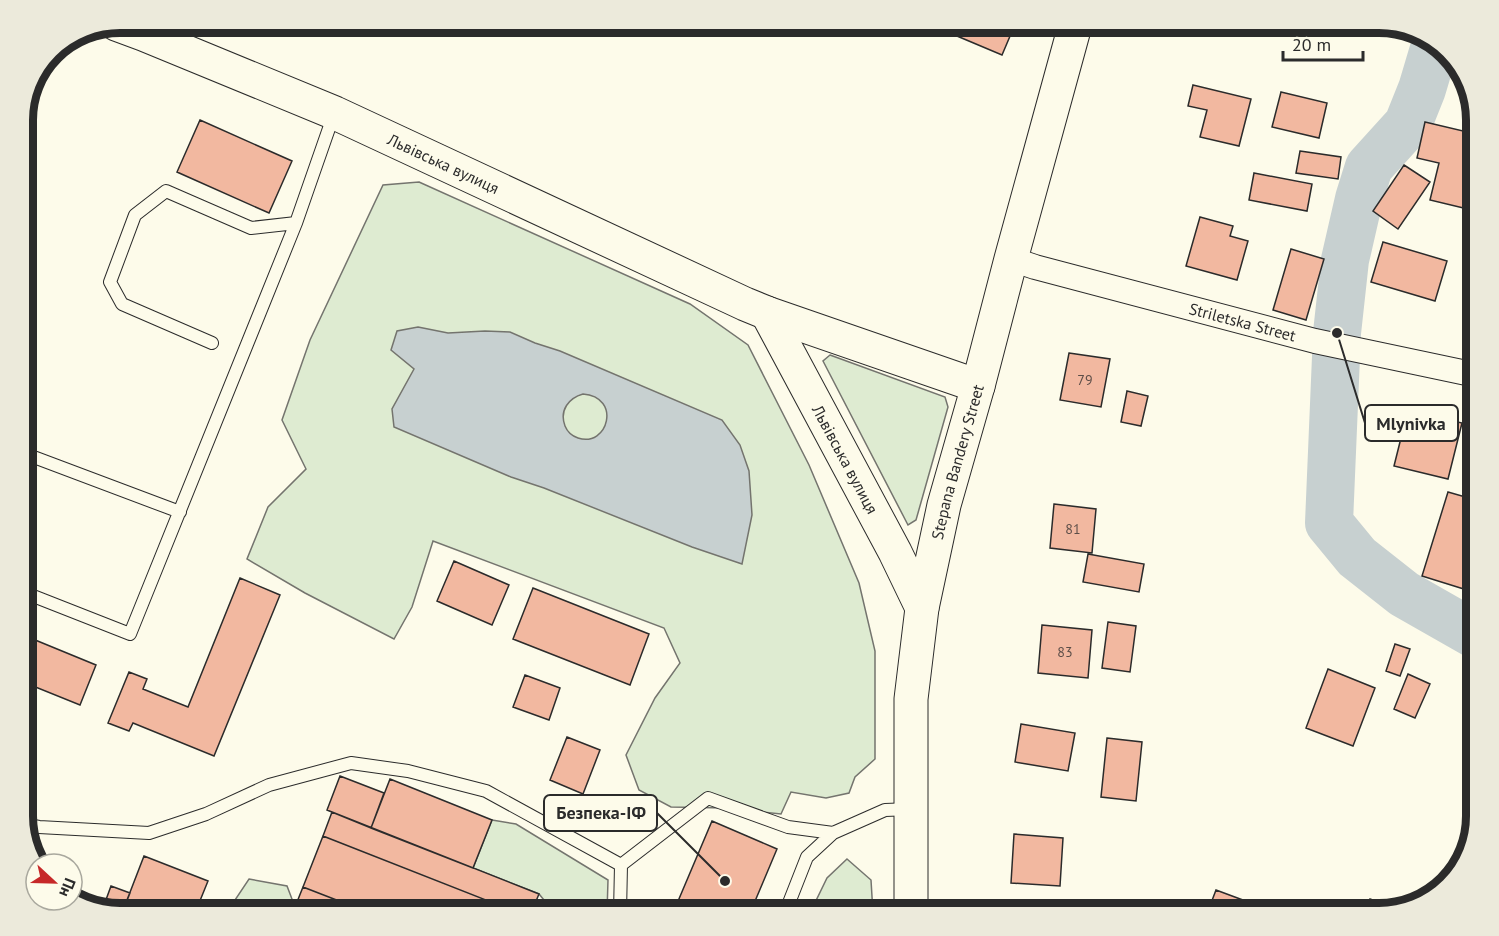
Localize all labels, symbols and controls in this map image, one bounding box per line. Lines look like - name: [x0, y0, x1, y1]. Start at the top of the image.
- scale bar: [1283, 24, 1362, 62]
- text: 20 m: [1292, 33, 1331, 56]
- street label: Львівська вулиця: [384, 129, 502, 198]
- street label: Striletska Street: [1187, 298, 1299, 346]
- house number: 79: [1077, 371, 1093, 389]
- street label: Stepana Bandery Street: [927, 382, 988, 541]
- street label: Львівська вулиця: [808, 401, 883, 517]
- callout: Mlynivka: [1365, 405, 1458, 441]
- text: Mlynivka: [1376, 412, 1446, 435]
- house number: 81: [1065, 520, 1081, 538]
- house number: 83: [1057, 643, 1073, 661]
- callout: Безпека-ІФ: [544, 795, 657, 831]
- text: Безпека-ІФ: [556, 801, 646, 824]
- north arrow: [24, 852, 84, 912]
- text: Пн: [55, 875, 81, 900]

